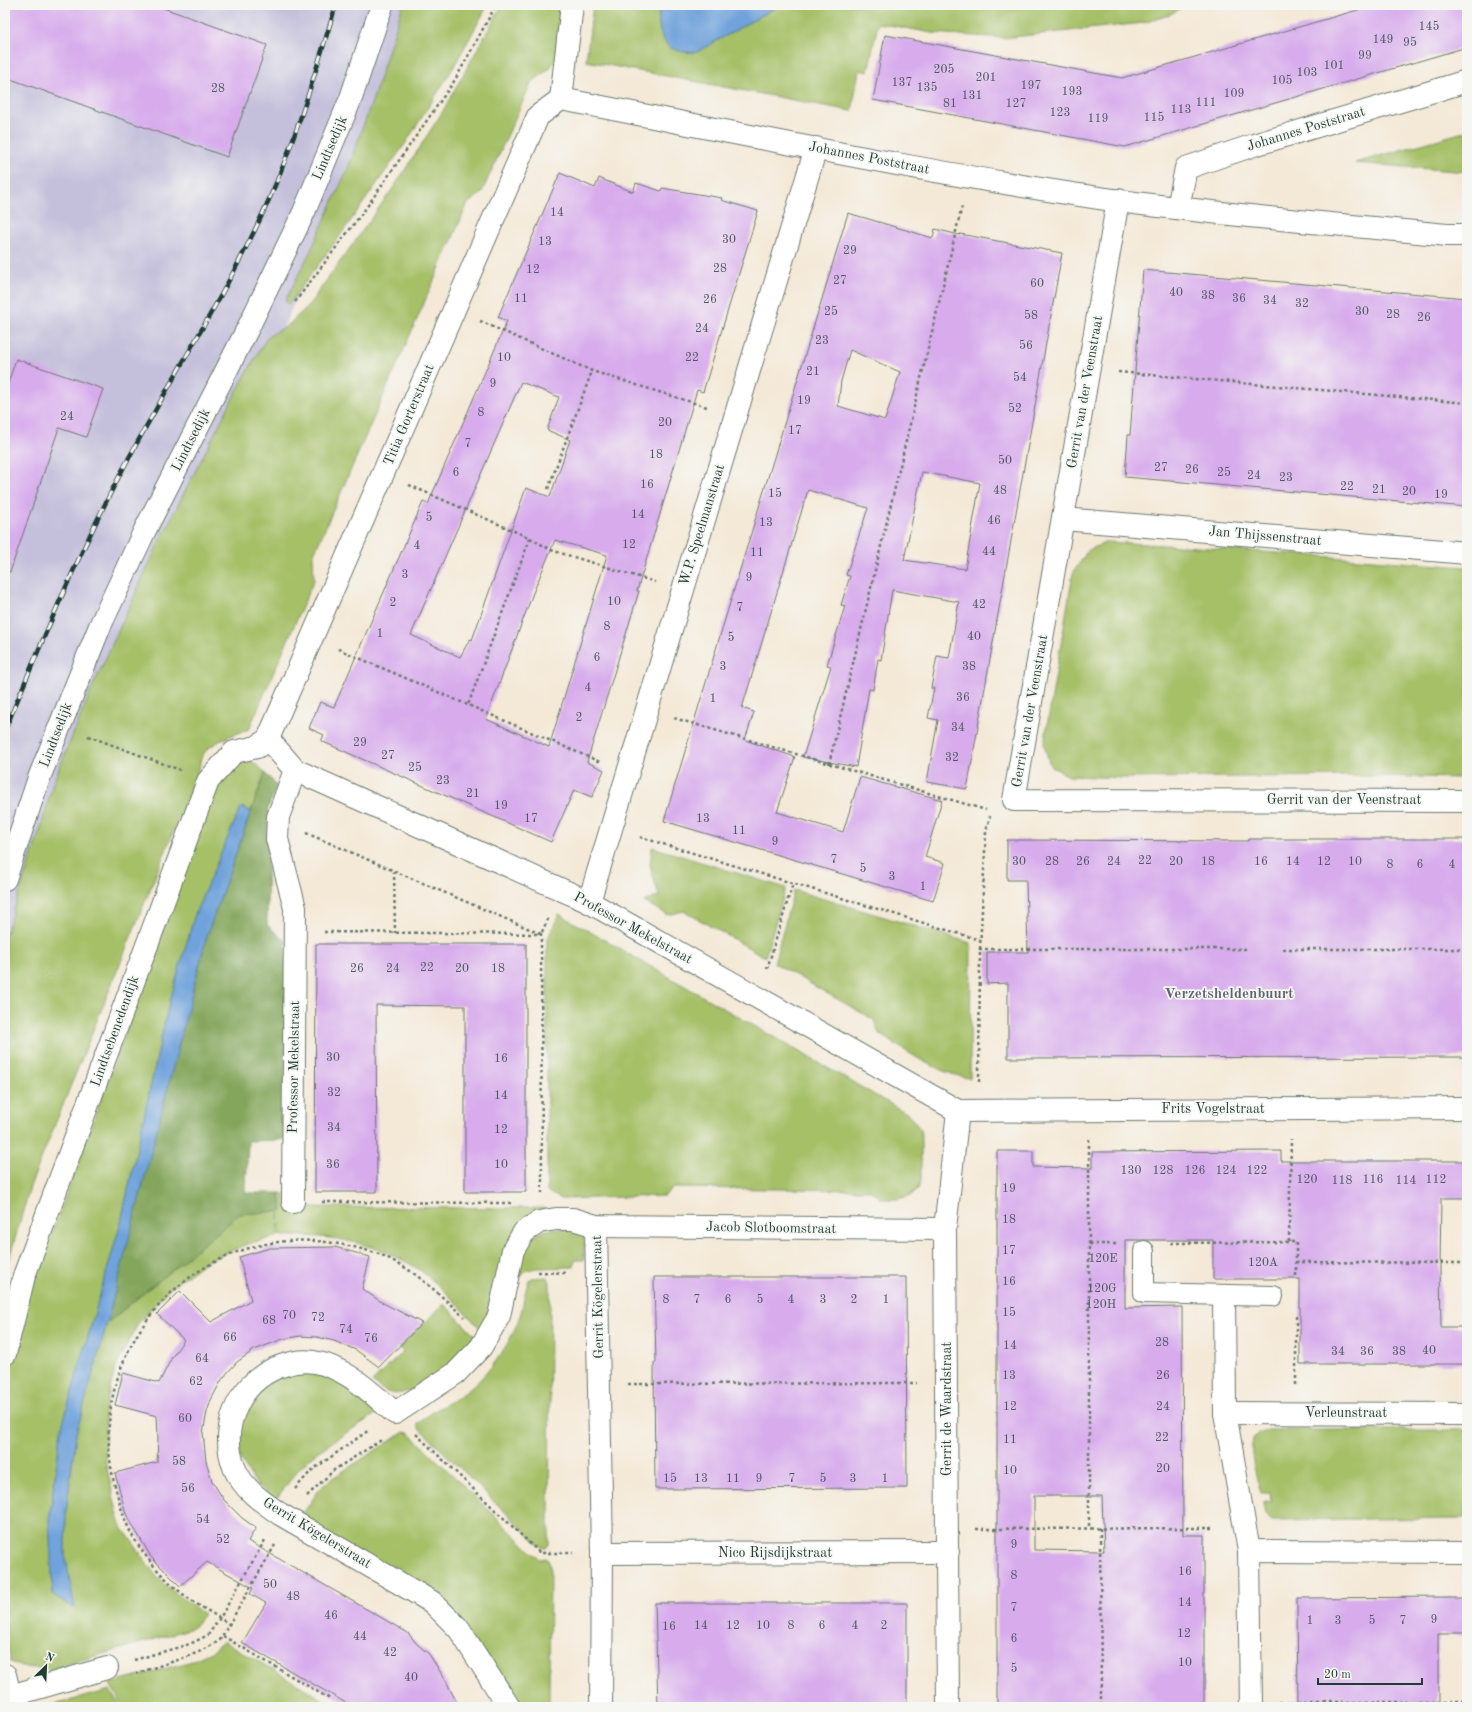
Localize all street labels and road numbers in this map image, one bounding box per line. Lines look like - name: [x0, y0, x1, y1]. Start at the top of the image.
- street label: Johannes Poststraat: [1245, 104, 1367, 154]
- street label: Lindtsedijk: [310, 114, 350, 182]
- street label: Johannes Poststraat: [807, 139, 931, 177]
- street label: Gerrit van der Veenstraat: [1065, 315, 1105, 469]
- street label: Titia Gorterstraat: [381, 362, 437, 468]
- street label: Lindtsedijk: [169, 406, 213, 474]
- street label: W.P. Speelmanstraat: [677, 462, 727, 587]
- street label: Jan Thijssenstraat: [1208, 524, 1322, 548]
- street label: Gerrit van der Veenstraat: [1010, 634, 1050, 788]
- street label: Lindtsedijk: [37, 701, 75, 769]
- street label: Gerrit van der Veenstraat: [1267, 793, 1421, 807]
- street label: Professor Mekelstraat: [571, 890, 695, 966]
- street label: Lindtsebenedendijk: [88, 974, 142, 1088]
- street label: Professor Mekelstraat: [286, 1000, 302, 1134]
- street label: Frits Vogelstraat: [1161, 1102, 1265, 1116]
- street label: Jacob Slotboomstraat: [706, 1220, 836, 1236]
- street label: Gerrit Kögelerstraat: [590, 1235, 606, 1359]
- street label: Gerrit de Waardstraat: [940, 1342, 954, 1476]
- street label: Verleunstraat: [1305, 1406, 1387, 1420]
- street label: Gerrit Kögelerstraat: [260, 1495, 374, 1571]
- street label: Nico Rijsdijkstraat: [718, 1546, 832, 1560]

